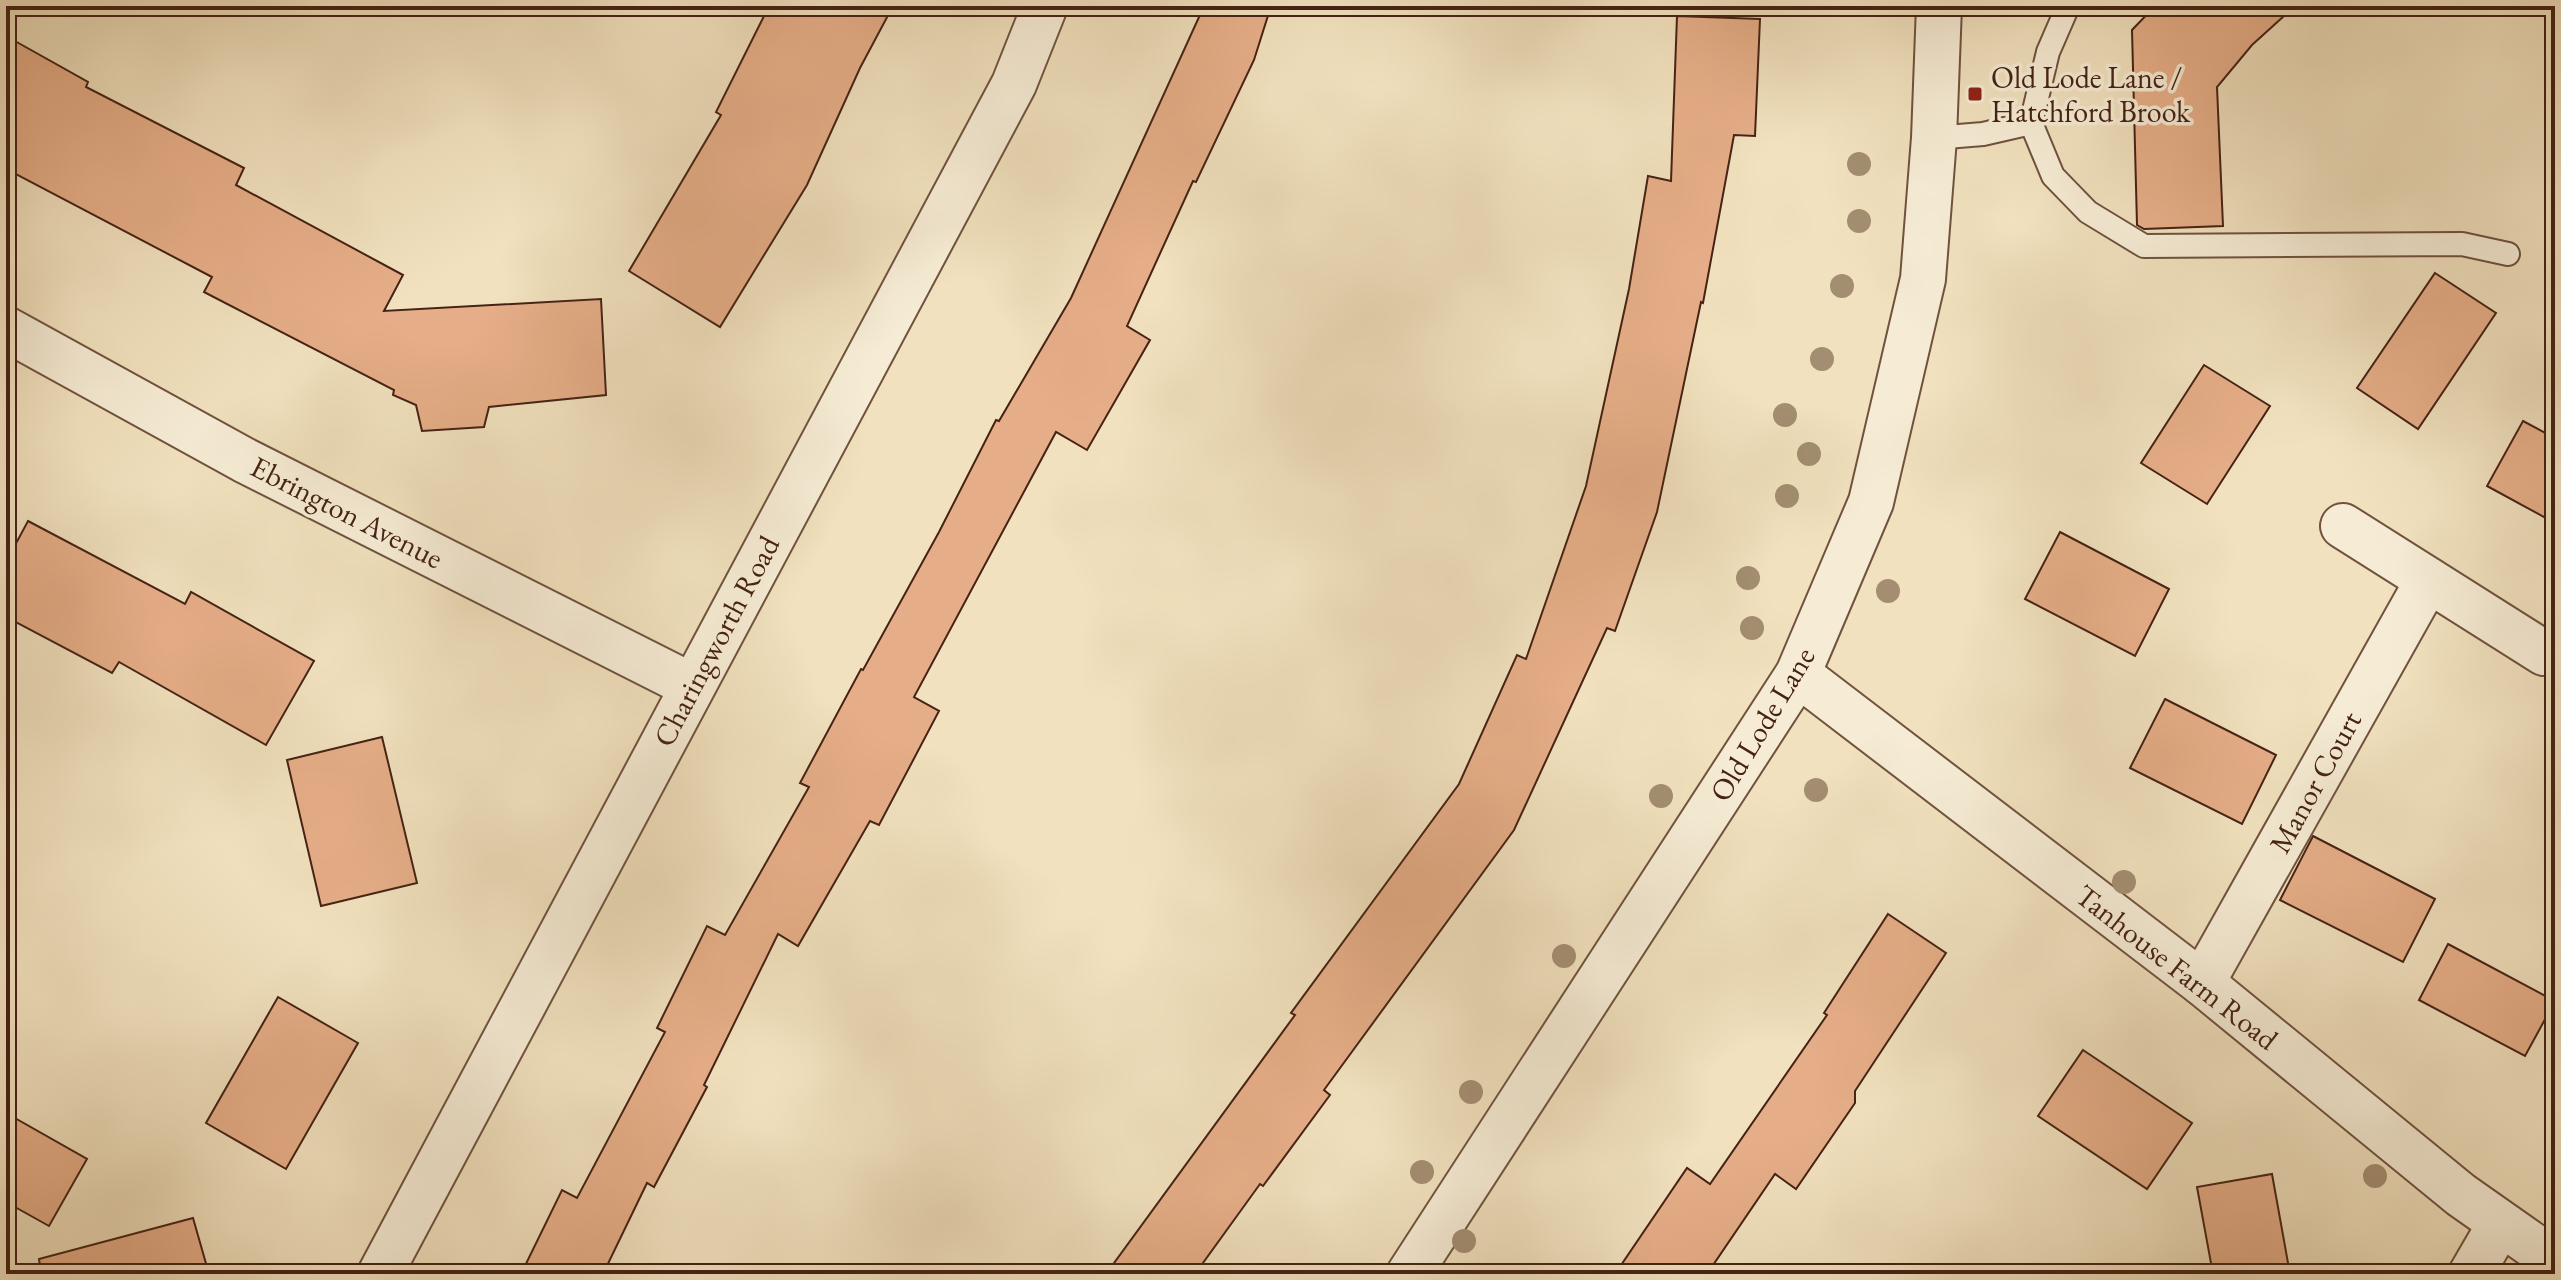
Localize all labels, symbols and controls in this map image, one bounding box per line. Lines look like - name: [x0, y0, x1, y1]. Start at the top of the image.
- place label: Old Lode Lane / Hatchford Brook: [1991, 58, 2191, 131]
- marker: Old Lode Lane / Hatchford Brook: [1966, 85, 1984, 103]
- street label: Ebrington Avenue: [244, 447, 450, 577]
- street label: Charingworth Road: [644, 528, 788, 753]
- street label: Old Lode Lane: [1701, 640, 1823, 808]
- street label: Manor Court: [2260, 704, 2370, 860]
- street label: Tanhouse Farm Road: [2068, 876, 2287, 1059]

